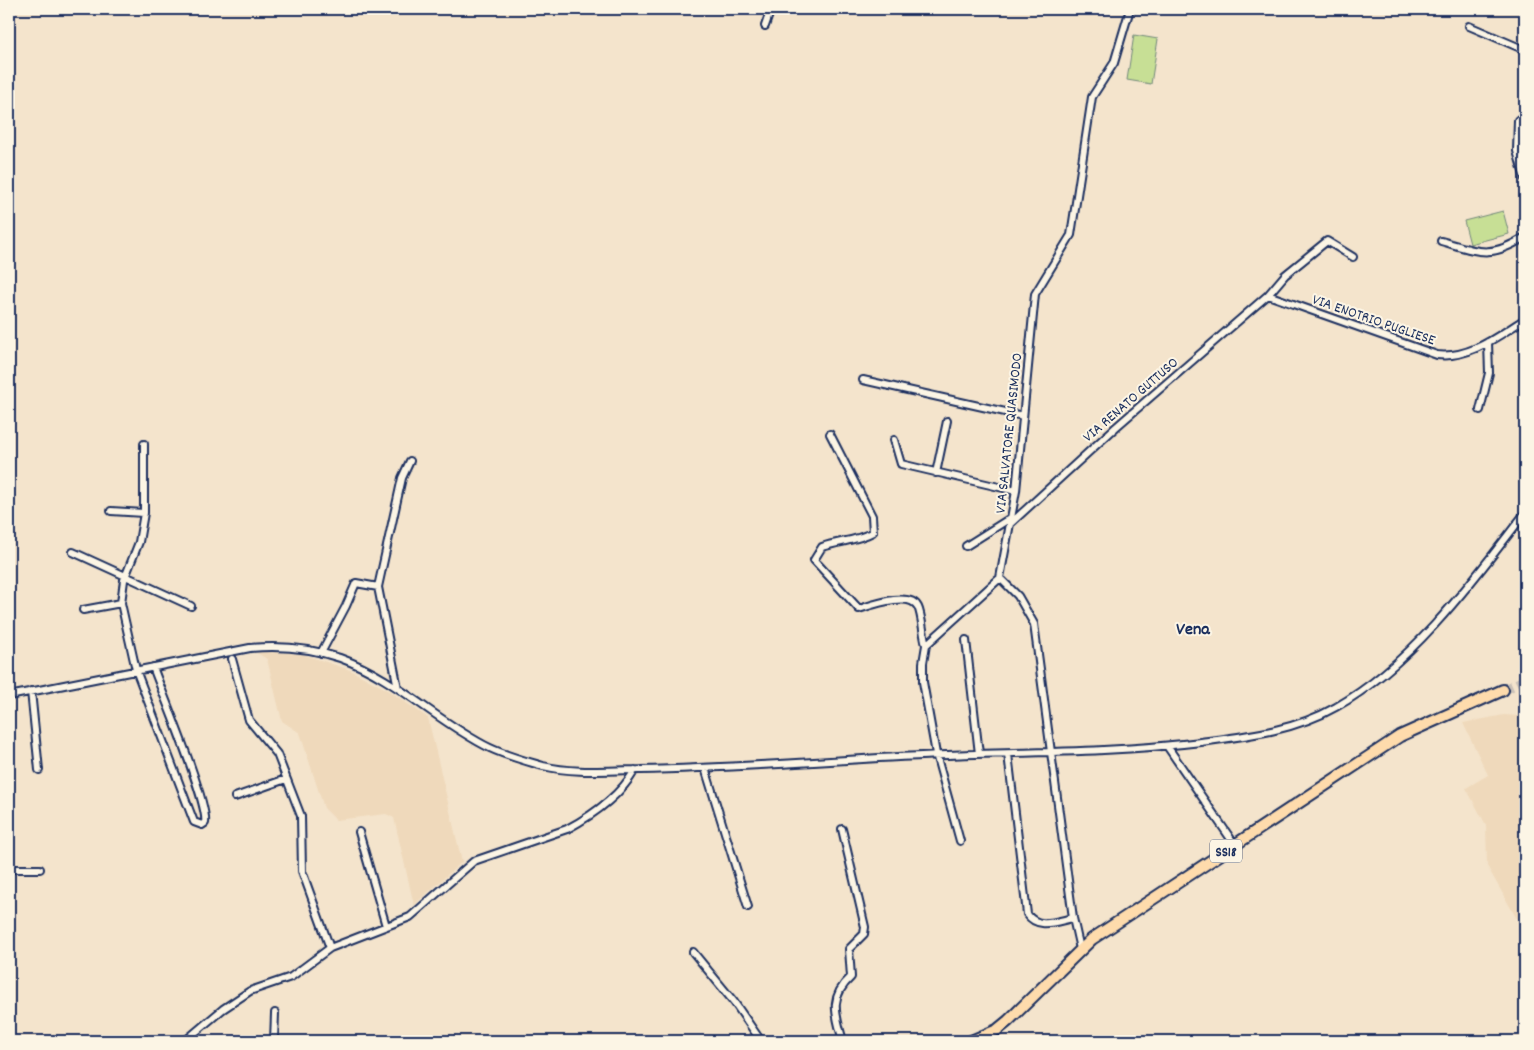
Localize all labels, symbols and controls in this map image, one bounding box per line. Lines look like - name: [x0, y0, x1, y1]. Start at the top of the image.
- street label: VIA ENOTRIO PUGLIESE: [1309, 289, 1438, 352]
- street label: VIA SALVATORE QUASIMODO: [991, 352, 1029, 515]
- street label: VIA RENATO GUTTUSO: [1079, 353, 1184, 448]
- district label: Vena: [1176, 618, 1210, 643]
- road number: SS18: [1210, 839, 1242, 862]

